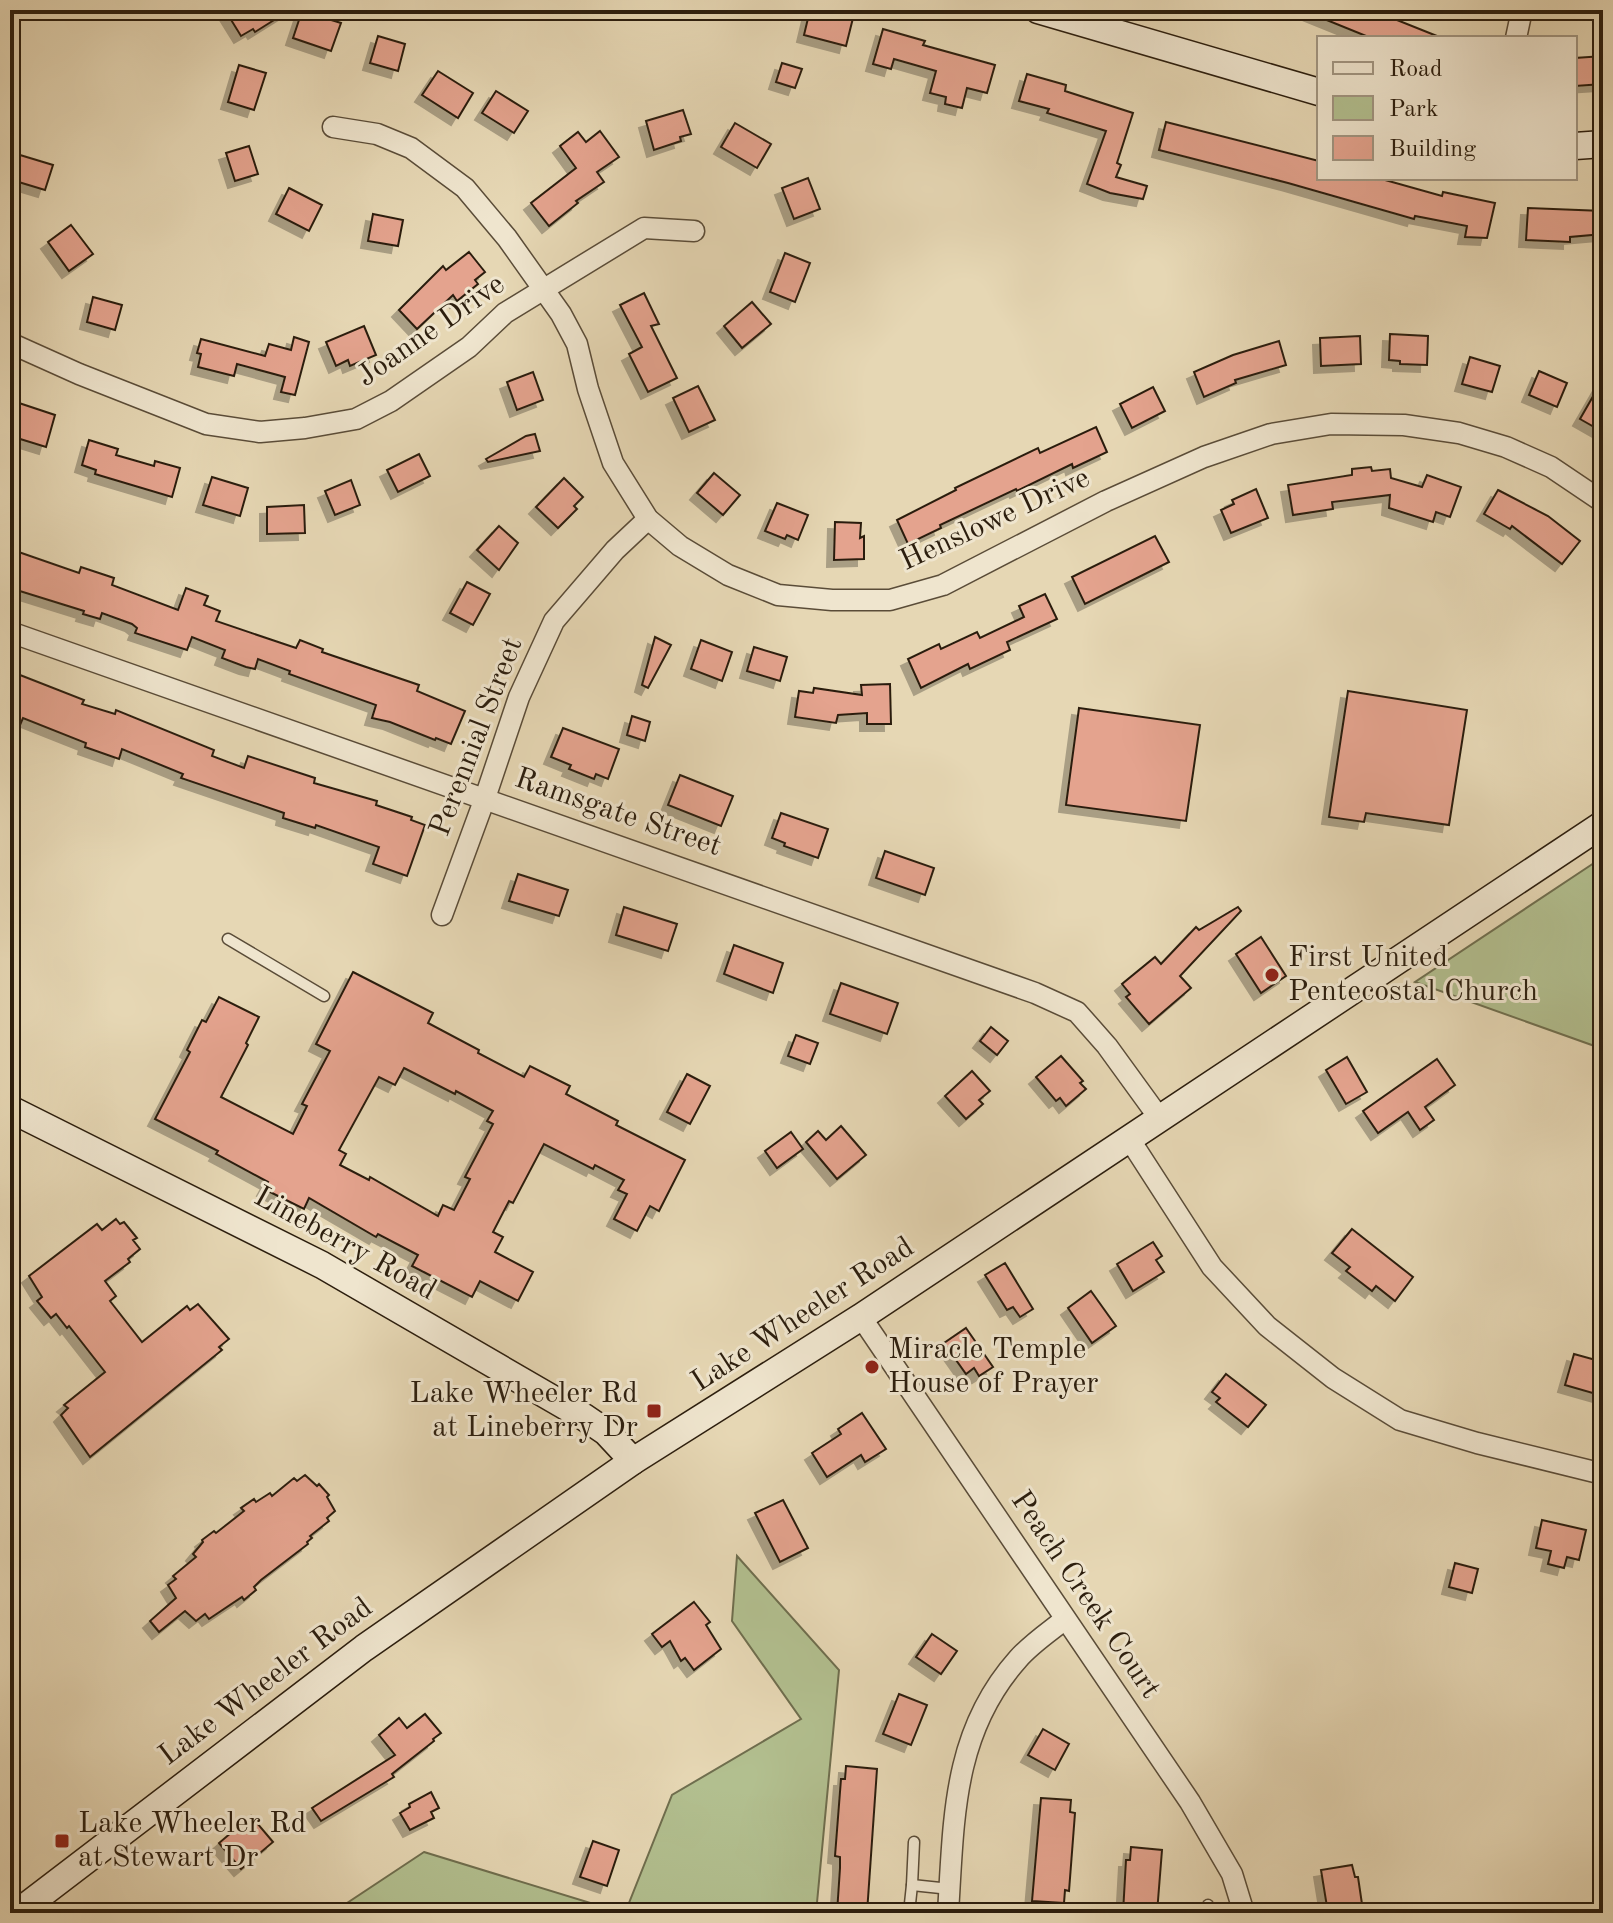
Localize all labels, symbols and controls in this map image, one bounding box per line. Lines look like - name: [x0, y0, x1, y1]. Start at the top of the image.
- legend: [1317, 36, 1577, 180]
- text: Road: [1389, 58, 1442, 82]
- text: Park: [1389, 98, 1438, 122]
- text: Building: [1389, 138, 1476, 162]
- street label: Joanne Drive: [352, 269, 510, 393]
- street label: Henslowe Drive: [896, 463, 1094, 577]
- street label: Perennial Street: [425, 634, 529, 840]
- street label: Ramsgate Street: [511, 764, 725, 862]
- place label: First United Pentecostal Church: [1288, 943, 1538, 1007]
- marker: First United Pentecostal Church: [1263, 966, 1281, 984]
- street label: Lineberry Road: [249, 1182, 441, 1306]
- street label: Lake Wheeler Road: [687, 1232, 919, 1398]
- place label: Miracle Temple House of Prayer: [888, 1335, 1099, 1399]
- marker: Miracle Temple House of Prayer: [863, 1358, 881, 1376]
- place label: Lake Wheeler Rd at Lineberry Dr: [410, 1379, 638, 1443]
- marker: Lake Wheeler Rd at Lineberry Dr: [645, 1402, 663, 1420]
- street label: Peach Creek Court: [1005, 1486, 1165, 1704]
- street label: Lake Wheeler Road: [154, 1592, 378, 1772]
- place label: Lake Wheeler Rd at Stewart Dr: [78, 1809, 306, 1873]
- marker: Lake Wheeler Rd at Stewart Dr: [53, 1832, 71, 1850]

